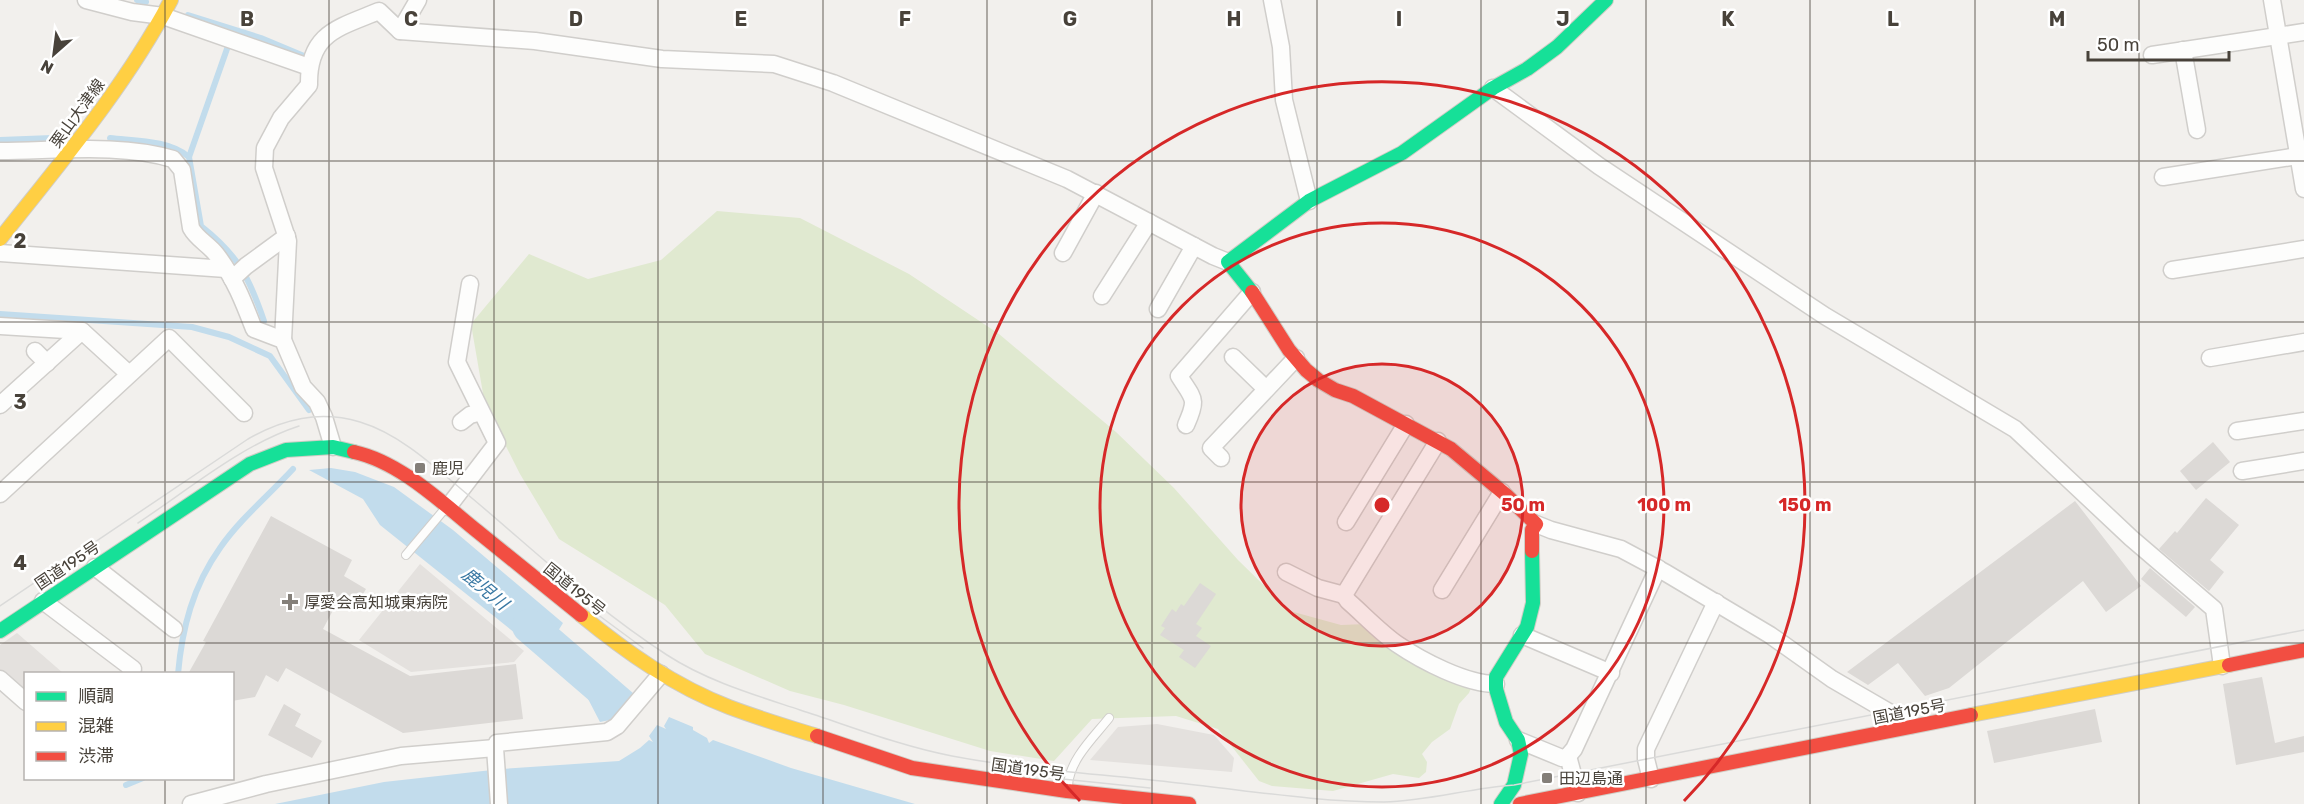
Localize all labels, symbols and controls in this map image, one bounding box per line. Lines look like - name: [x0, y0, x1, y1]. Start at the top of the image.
- text: B: [240, 7, 254, 31]
- text: C: [404, 7, 418, 31]
- text: D: [569, 7, 583, 31]
- text: E: [735, 7, 747, 31]
- text: F: [899, 7, 911, 31]
- text: G: [1063, 7, 1077, 31]
- text: H: [1227, 7, 1241, 31]
- text: I: [1396, 7, 1402, 31]
- text: J: [1556, 7, 1570, 31]
- text: K: [1721, 7, 1735, 31]
- text: L: [1887, 7, 1899, 31]
- text: M: [2049, 7, 2065, 31]
- north arrow: [24, 24, 84, 84]
- scale bar: [2088, 24, 2229, 62]
- text: 50 m: [2097, 34, 2140, 56]
- text: N: [38, 56, 57, 78]
- street label: 栗山大津線: [46, 75, 109, 151]
- text: 2: [14, 229, 27, 253]
- text: 3: [13, 390, 27, 414]
- place label: 鹿児: [432, 459, 464, 478]
- marker: 鹿児: [413, 461, 427, 475]
- text: 50 m: [1501, 494, 1545, 516]
- text: 100 m: [1637, 494, 1691, 516]
- text: 150 m: [1778, 494, 1832, 516]
- centre of rings: [1372, 495, 1392, 515]
- street label: 国道195号: [31, 537, 103, 594]
- text: 4: [13, 551, 27, 575]
- street label: 国道195号: [540, 559, 609, 620]
- water label: 鹿児川: [457, 563, 514, 616]
- marker: 厚愛会高知城東病院: [281, 593, 299, 611]
- place label: 厚愛会高知城東病院: [304, 593, 448, 612]
- legend: [24, 672, 234, 780]
- text: 順調: [78, 685, 114, 707]
- street label: 国道195号: [1871, 695, 1947, 728]
- text: 混雑: [78, 715, 114, 737]
- text: 渋滞: [78, 745, 114, 767]
- street label: 国道195号: [990, 755, 1066, 784]
- place label: 田辺島通: [1559, 769, 1623, 788]
- marker: 田辺島通: [1540, 771, 1554, 785]

